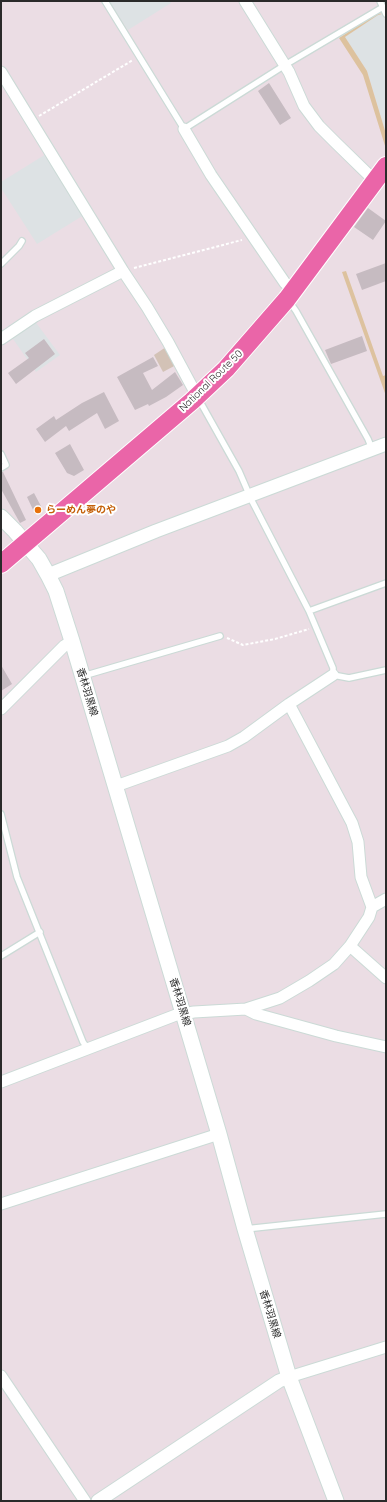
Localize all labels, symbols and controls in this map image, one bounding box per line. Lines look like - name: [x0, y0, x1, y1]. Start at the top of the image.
- street label: National Route 50: [177, 348, 245, 414]
- place label: らーめん夢のや: [46, 504, 116, 516]
- marker: らーめん夢のや: [33, 505, 43, 515]
- street label: 香林羽黒線: [74, 666, 100, 718]
- street label: 香林羽黒線: [167, 976, 193, 1028]
- street label: 香林羽黒線: [257, 1288, 283, 1340]

